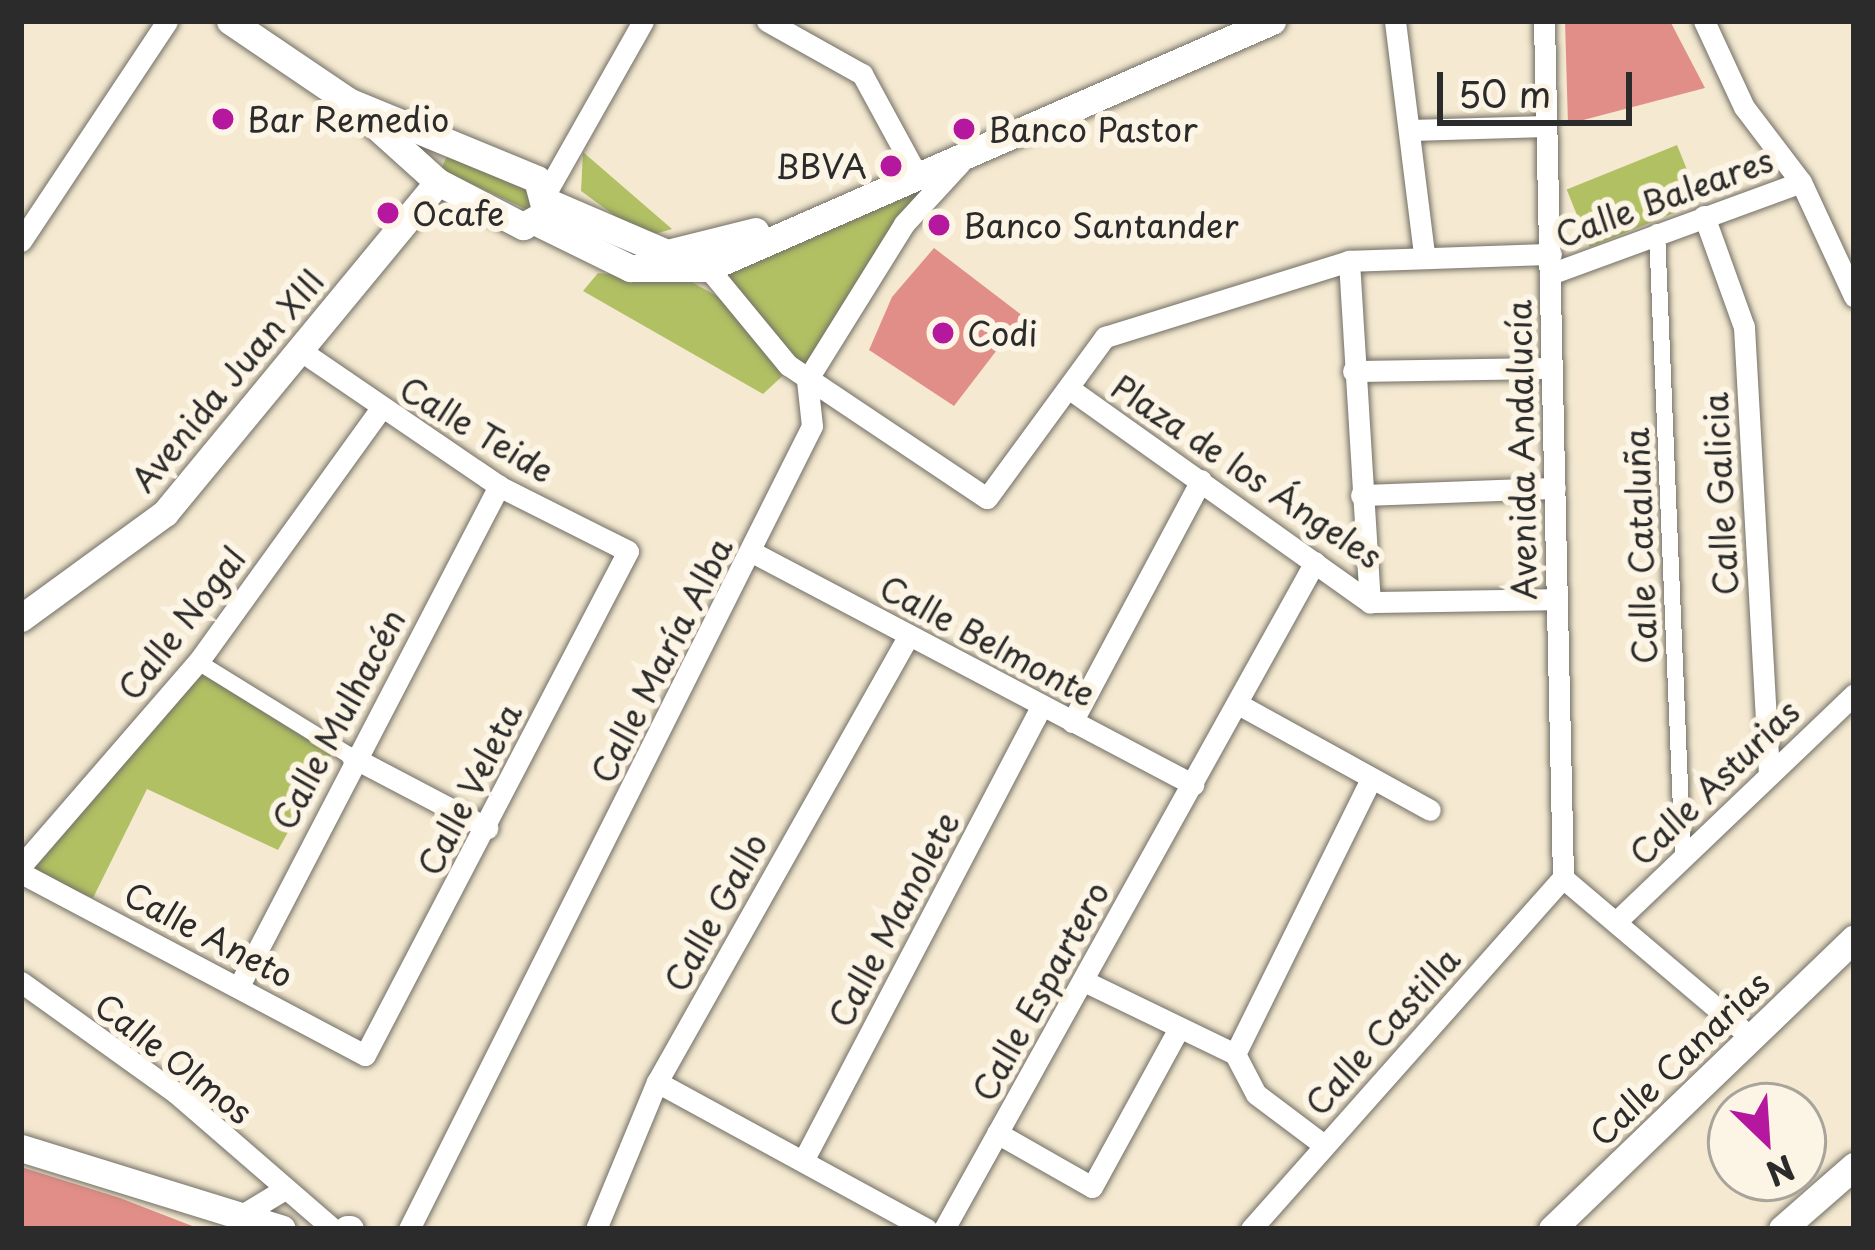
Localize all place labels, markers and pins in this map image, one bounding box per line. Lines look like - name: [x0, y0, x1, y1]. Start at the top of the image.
- place label: Bar Remedio: [247, 99, 448, 139]
- marker: Bar Remedio: [210, 106, 236, 132]
- place label: Banco Pastor: [988, 109, 1197, 149]
- marker: Banco Pastor: [951, 116, 977, 142]
- place label: BBVA: [775, 146, 867, 186]
- marker: BBVA: [878, 153, 904, 179]
- place label: Ocafe: [412, 193, 504, 233]
- marker: Ocafe: [375, 200, 401, 226]
- place label: Banco Santander: [963, 205, 1238, 245]
- marker: Banco Santander: [926, 212, 952, 238]
- place label: Codi: [967, 313, 1037, 353]
- marker: Codi: [930, 320, 956, 346]

